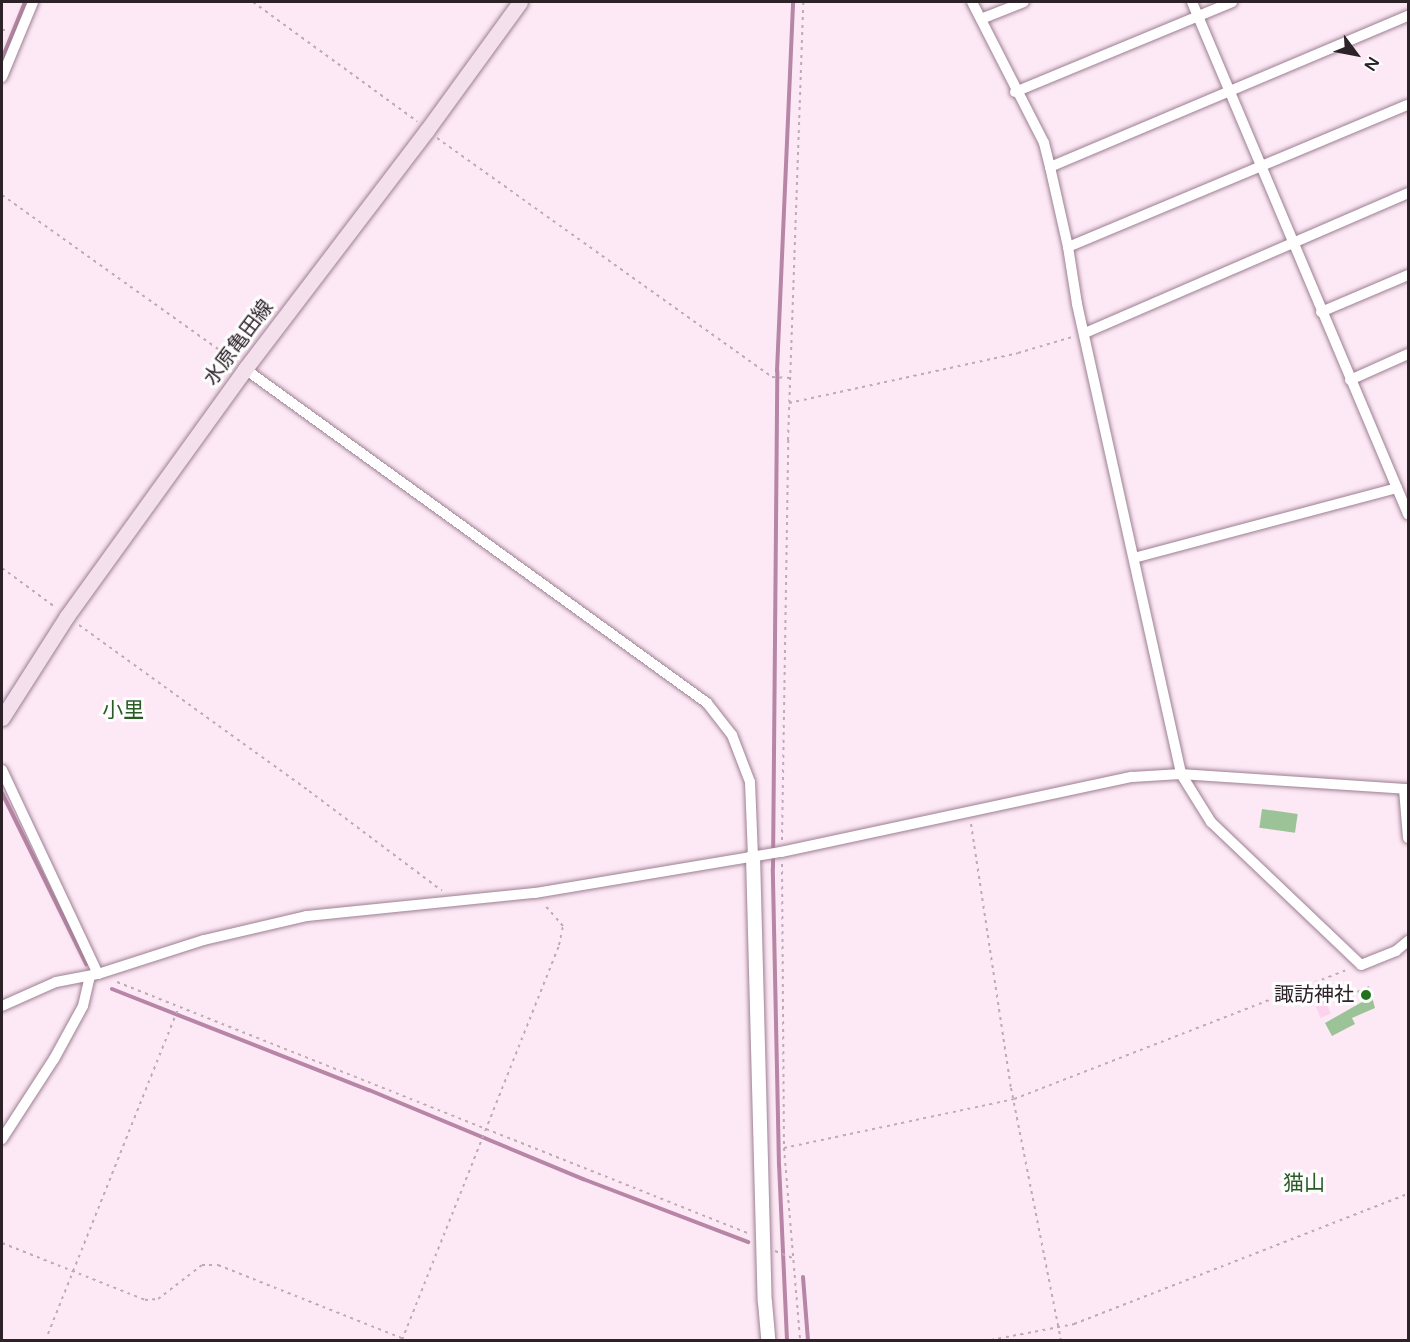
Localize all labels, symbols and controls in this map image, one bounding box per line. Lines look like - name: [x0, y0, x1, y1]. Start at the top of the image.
- north arrow: [1326, 24, 1386, 84]
- text: N: [1359, 53, 1383, 74]
- street label: 水原亀田線: [199, 296, 279, 390]
- district label: 小里: [102, 698, 144, 724]
- place label: 諏訪神社: [1274, 983, 1354, 1007]
- marker: 諏訪神社: [1359, 988, 1373, 1002]
- district label: 猫山: [1283, 1171, 1325, 1197]

